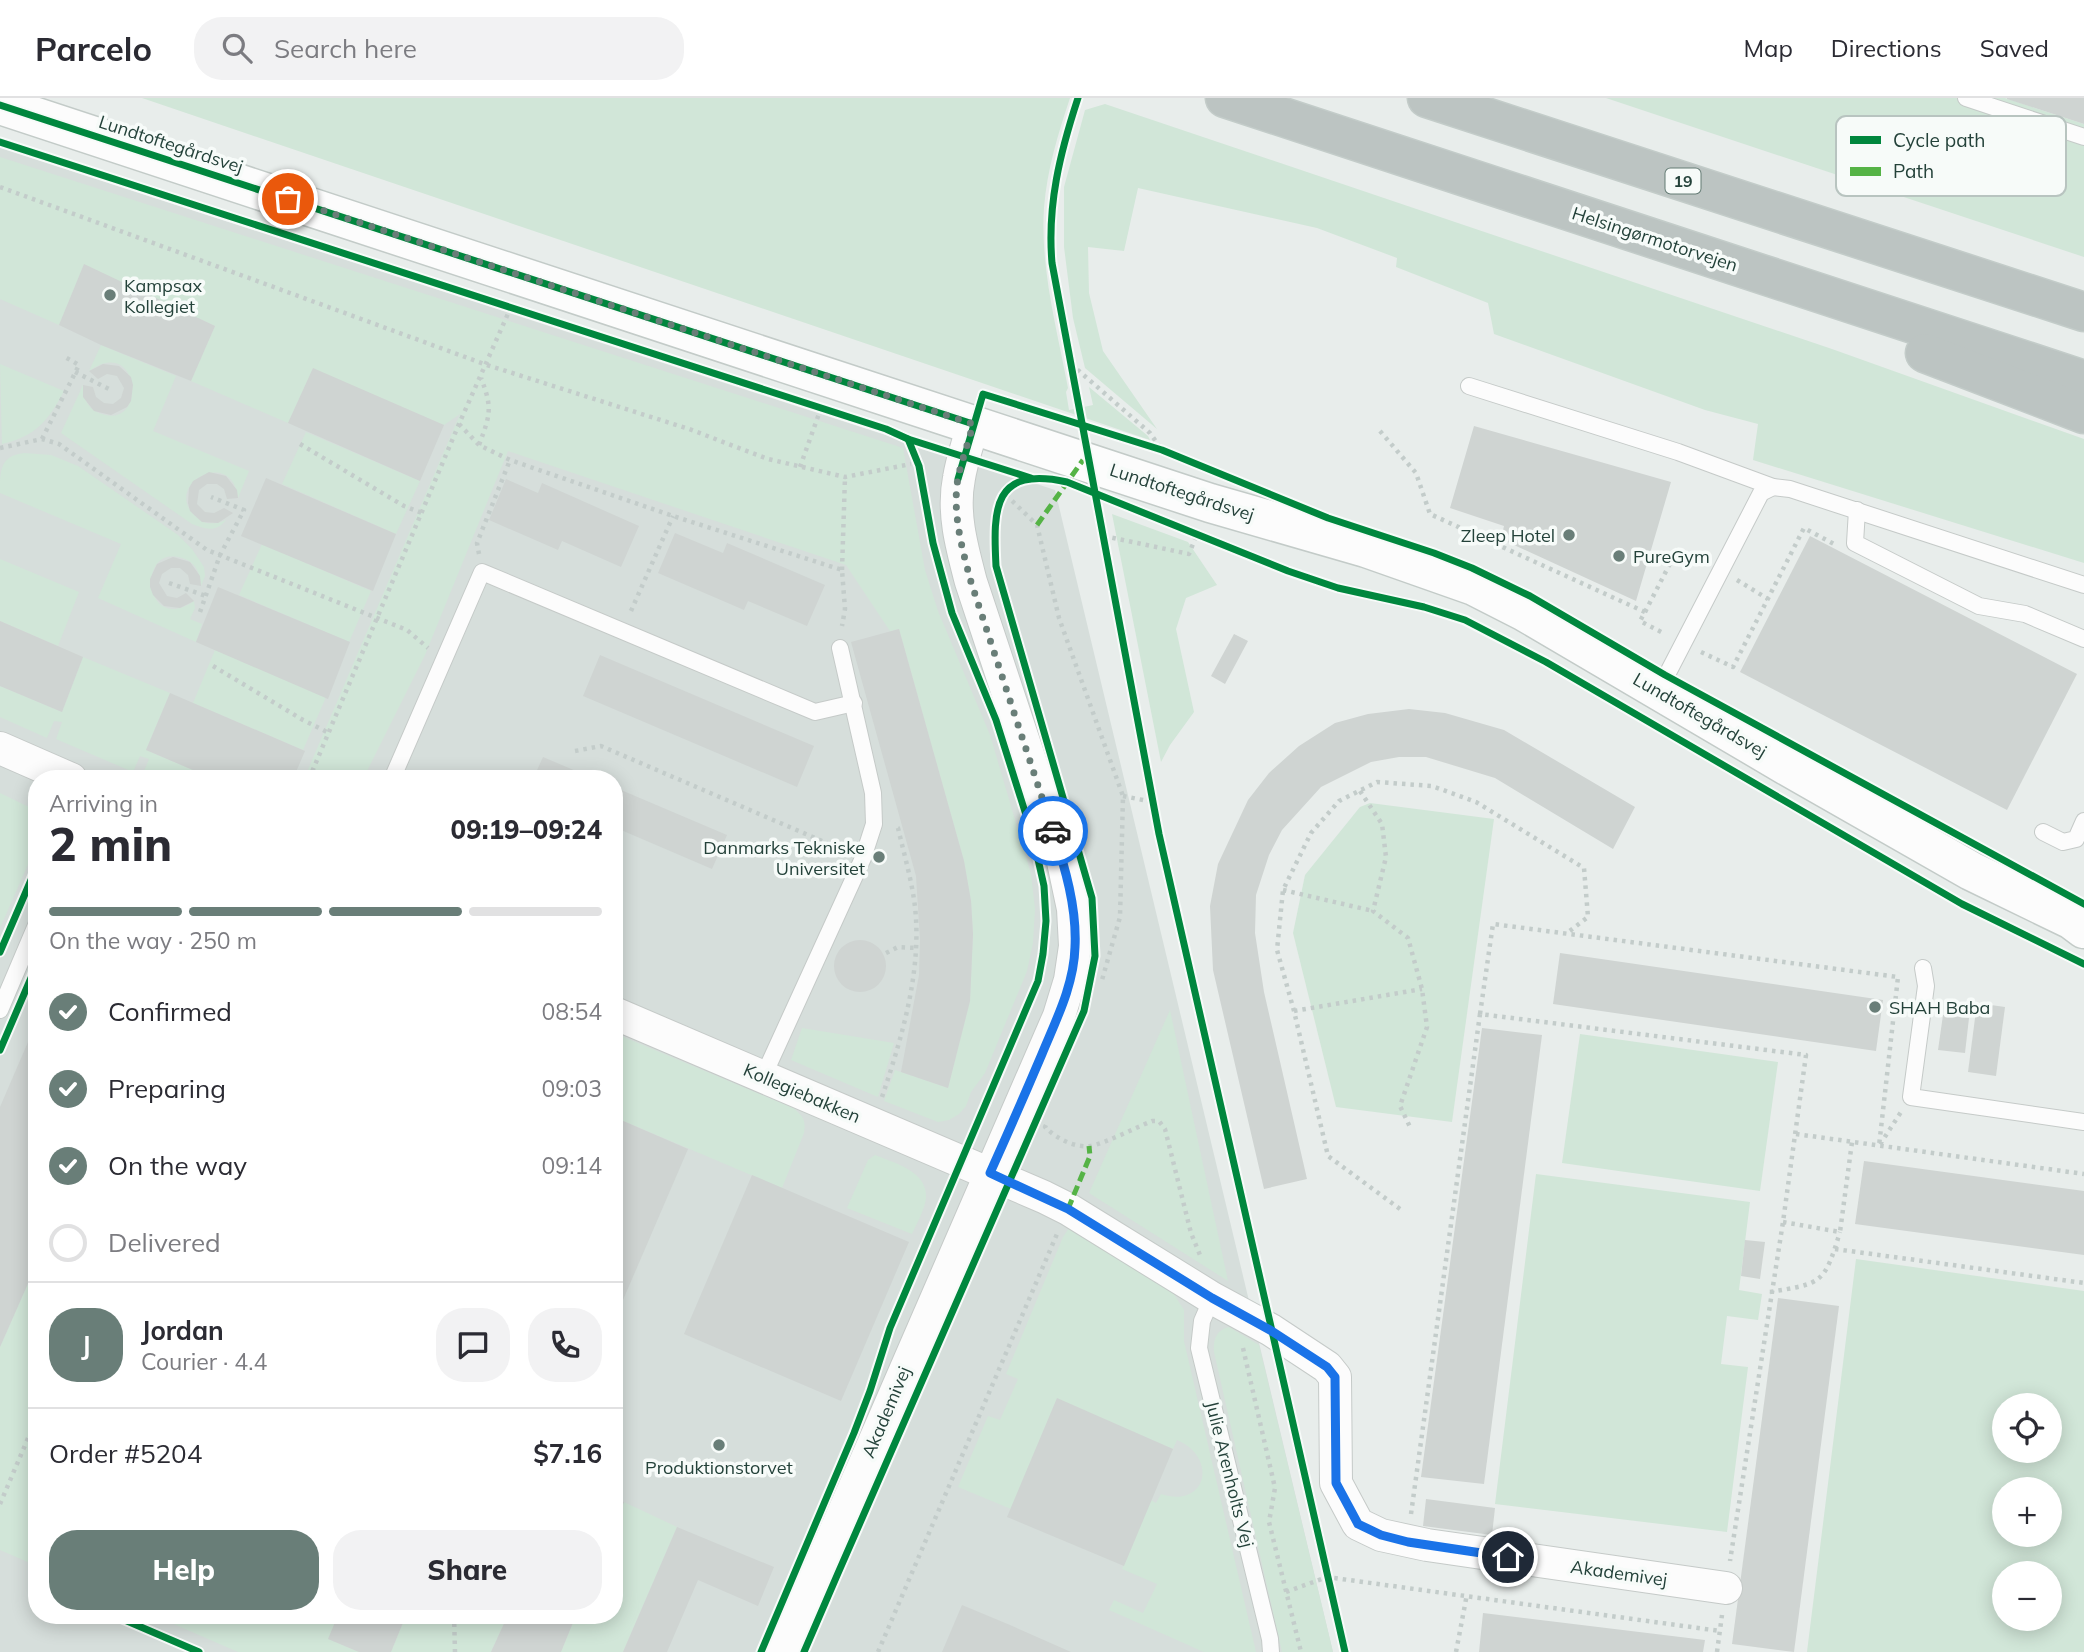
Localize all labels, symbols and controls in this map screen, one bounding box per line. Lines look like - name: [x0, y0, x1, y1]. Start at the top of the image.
- search box: [194, 17, 684, 80]
- text: Parcelo: [35, 28, 152, 69]
- icon: search: [218, 29, 256, 67]
- text: Search here: [274, 32, 417, 65]
- text: Map: [1743, 33, 1793, 63]
- text: Directions: [1831, 33, 1942, 63]
- text: Saved: [1980, 33, 2049, 63]
- street label: Lundtoftegårdsvej: [96, 110, 246, 178]
- legend: [1836, 116, 2066, 196]
- text: Cycle path: [1893, 128, 1985, 152]
- text: Path: [1893, 159, 1934, 183]
- pin: [258, 169, 318, 229]
- road number: 19: [1666, 169, 1700, 194]
- icon: bag: [269, 180, 307, 218]
- street label: Helsingørmotorvejen: [1569, 201, 1741, 277]
- place label: Kampsax Kollegiet: [124, 274, 203, 318]
- marker: Kampsax Kollegiet: [102, 287, 118, 303]
- street label: Lundtoftegårdsvej: [1107, 458, 1257, 526]
- place label: Zleep Hotel: [1461, 524, 1555, 547]
- marker: Zleep Hotel: [1561, 527, 1577, 543]
- place label: PureGym: [1633, 545, 1710, 568]
- marker: PureGym: [1611, 548, 1627, 564]
- street label: Lundtoftegårdsvej: [1629, 667, 1771, 763]
- text: Arriving in: [49, 789, 158, 818]
- courier: [1018, 796, 1088, 866]
- icon: car: [1034, 812, 1072, 850]
- text: 09:19–09:24: [451, 813, 602, 846]
- text: 2 min: [49, 815, 172, 873]
- place label: Danmarks Tekniske Universitet: [703, 836, 865, 880]
- marker: Danmarks Tekniske Universitet: [871, 849, 887, 865]
- text: On the way · 250 m: [49, 926, 257, 955]
- icon: check: [49, 993, 87, 1031]
- text: Confirmed: [108, 995, 232, 1028]
- place label: SHAH Baba: [1889, 996, 1990, 1019]
- text: 08:54: [542, 997, 602, 1026]
- marker: SHAH Baba: [1867, 999, 1883, 1015]
- street label: Kollegiebakken: [740, 1058, 864, 1128]
- icon: check: [49, 1070, 87, 1108]
- text: Preparing: [108, 1072, 226, 1105]
- text: 09:03: [542, 1074, 602, 1103]
- icon: check: [49, 1147, 87, 1185]
- text: On the way: [108, 1149, 247, 1182]
- text: 09:14: [542, 1151, 602, 1180]
- text: Delivered: [108, 1226, 221, 1259]
- button: chat: [436, 1308, 510, 1382]
- button: phone: [528, 1308, 602, 1382]
- text: Jordan: [141, 1314, 224, 1347]
- text: J: [81, 1329, 91, 1362]
- text: Courier · 4.4: [141, 1347, 267, 1376]
- street label: Akademivej: [856, 1363, 916, 1461]
- map controls: [1992, 1393, 2062, 1631]
- button: locate: [1992, 1393, 2062, 1463]
- street label: Julie Arenholts Vej: [1201, 1398, 1259, 1550]
- text: Order #5204: [49, 1437, 202, 1470]
- text: $7.16: [533, 1437, 602, 1470]
- marker: Produktionstorvet: [711, 1437, 727, 1453]
- place label: Produktionstorvet: [645, 1456, 793, 1479]
- button: +: [1992, 1477, 2062, 1547]
- pin: [1478, 1527, 1538, 1587]
- button: Help: [49, 1530, 319, 1610]
- button: Share: [333, 1530, 602, 1610]
- icon: home: [1489, 1538, 1527, 1576]
- street label: Akademivej: [1569, 1555, 1669, 1591]
- button: −: [1992, 1561, 2062, 1631]

